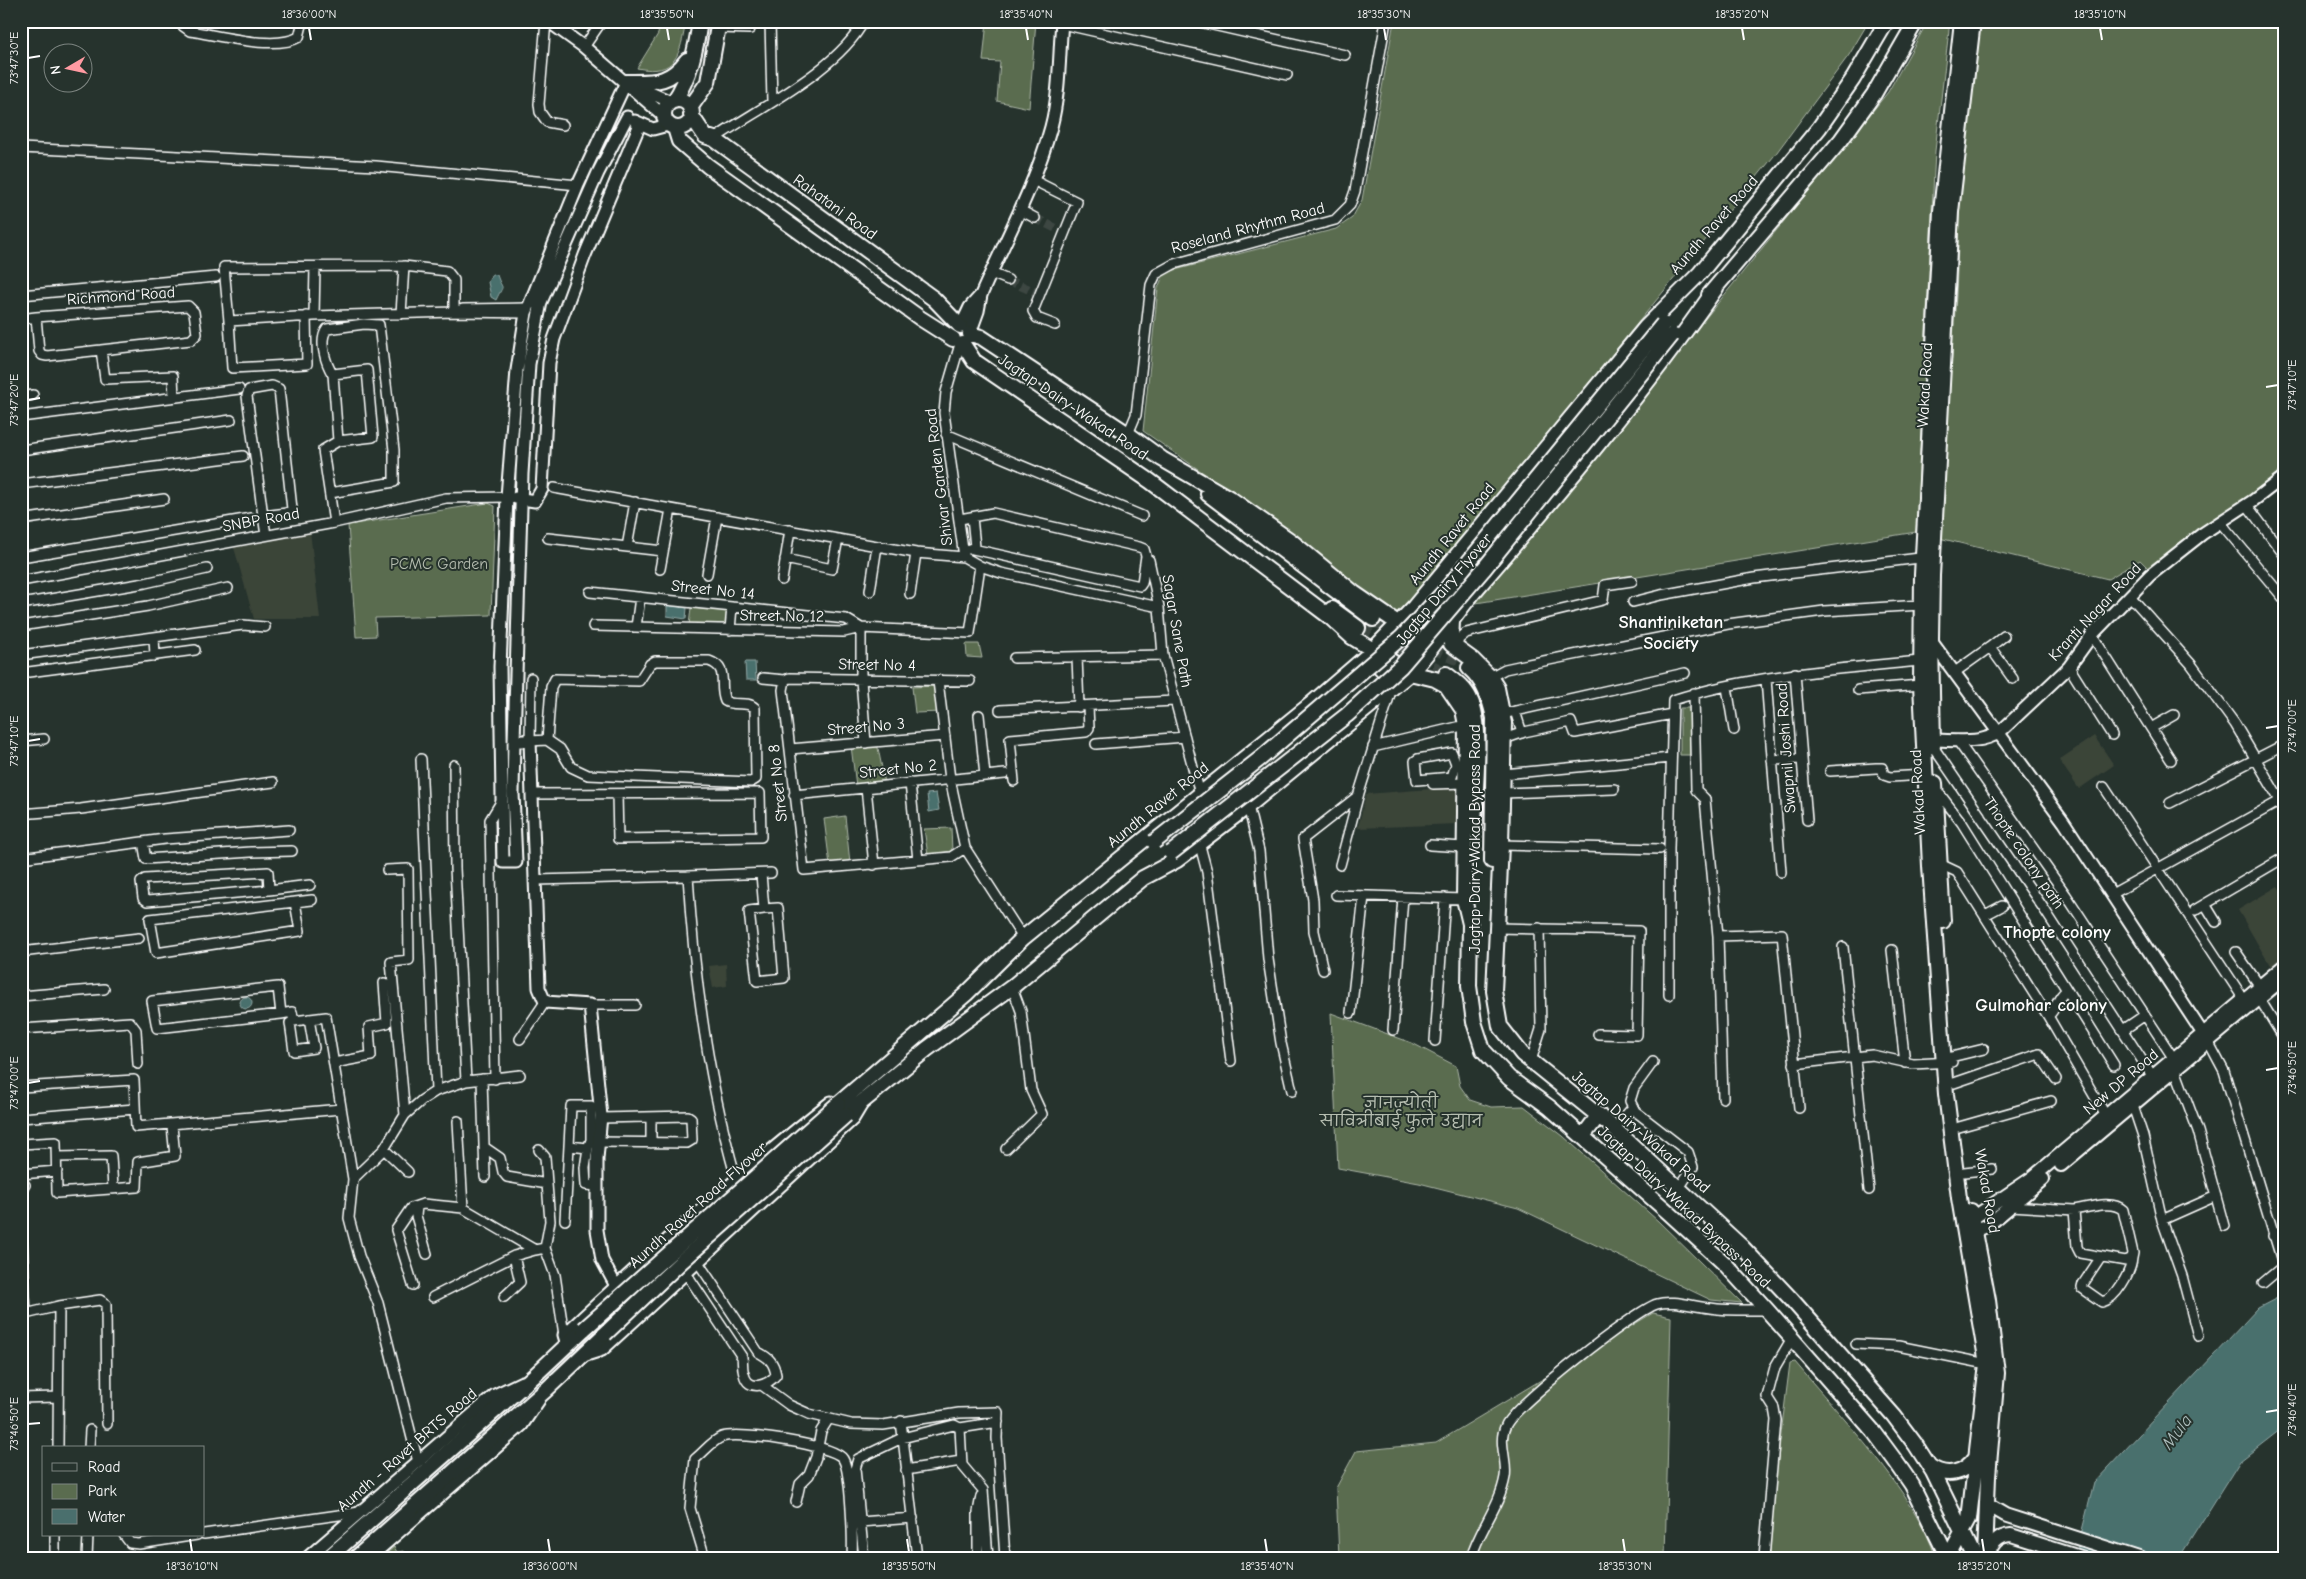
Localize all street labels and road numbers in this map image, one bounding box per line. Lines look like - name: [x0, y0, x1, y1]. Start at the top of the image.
- street label: Rahatani Road: [790, 171, 880, 243]
- street label: Aundh Ravet Road: [1666, 172, 1762, 278]
- street label: Roseland Rhythm Road: [1169, 199, 1327, 257]
- street label: Richmond Road: [66, 283, 176, 309]
- street label: Wakad Road: [1914, 342, 1936, 428]
- street label: Jagtap Dairy-Wakad Road: [995, 350, 1151, 464]
- street label: Shivar Garden Road: [922, 407, 956, 547]
- street label: Aundh Ravet Road: [1406, 480, 1498, 588]
- street label: SNBP Road: [221, 504, 301, 536]
- street label: Jagtap Dairy Flyover: [1392, 529, 1496, 648]
- street label: Kranti Nagar Road: [2045, 559, 2145, 665]
- street label: Sagar Sane Path: [1158, 573, 1196, 689]
- street label: Street No 14: [670, 577, 756, 603]
- street label: Street No 12: [740, 606, 824, 626]
- street label: Street No 4: [838, 655, 916, 675]
- street label: Swapnil Joshi Road: [1772, 682, 1800, 814]
- street label: Street No 3: [826, 715, 906, 739]
- street label: Jagtap Dairy-Wakad Bypass Road: [1466, 724, 1484, 954]
- street label: Street No 8: [765, 743, 791, 823]
- street label: Wakad Road: [1907, 749, 1929, 835]
- street label: Street No 2: [858, 756, 938, 782]
- street label: Aundh Ravet Road: [1104, 759, 1212, 851]
- street label: Thopte colony path: [1980, 794, 2068, 912]
- street label: New DP Road: [2080, 1045, 2162, 1119]
- street label: Jagtap Dairy-Wakad Road: [1568, 1067, 1714, 1197]
- street label: Jagtap Dairy-Wakad Bypass Road: [1594, 1122, 1774, 1292]
- street label: Aundh Ravet Road Flyover: [625, 1138, 771, 1272]
- street label: Wakad Road: [1971, 1148, 2003, 1234]
- street label: Aundh - Ravet BRTS Road: [334, 1385, 480, 1515]

